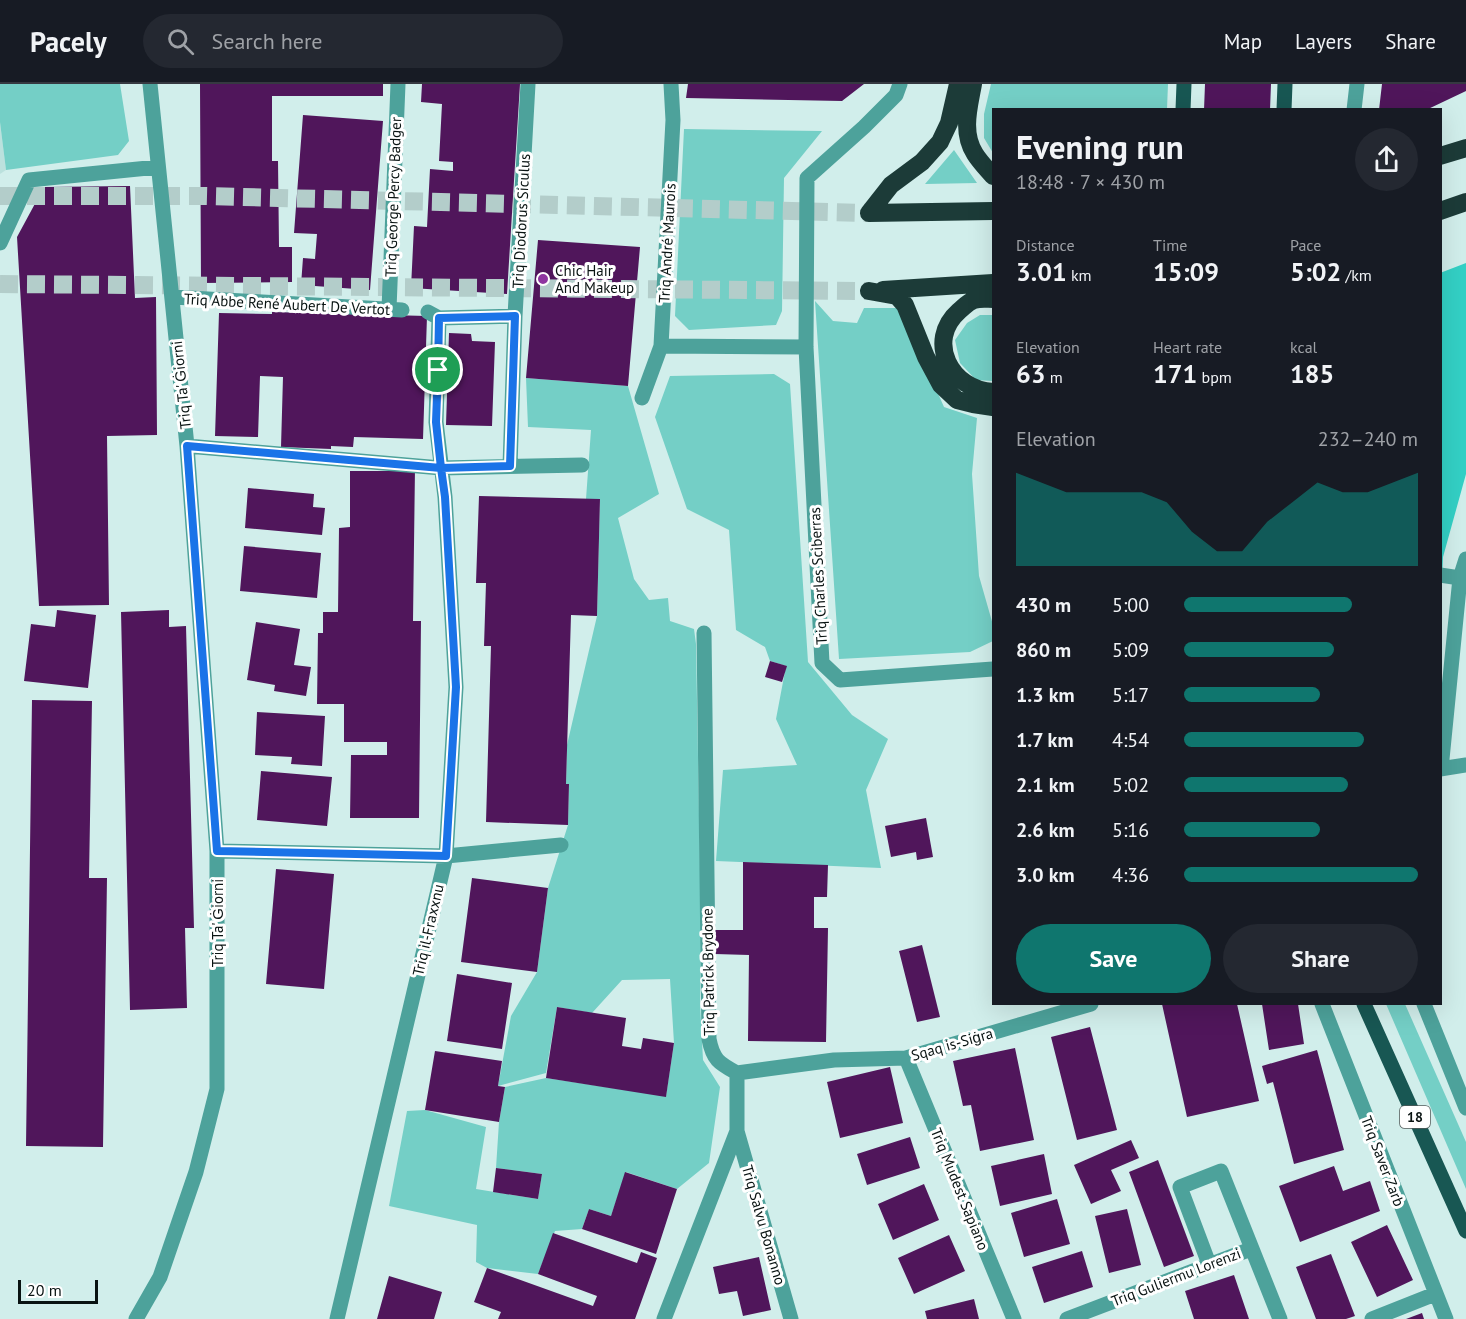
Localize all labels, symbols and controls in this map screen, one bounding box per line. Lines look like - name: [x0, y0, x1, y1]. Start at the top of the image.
- search box: [143, 14, 563, 68]
- text: Pacely: [30, 23, 107, 60]
- icon: search: [164, 25, 197, 58]
- text: Search here: [212, 27, 323, 55]
- text: Map: [1224, 28, 1262, 55]
- text: Layers: [1295, 28, 1352, 55]
- text: Share: [1385, 28, 1436, 55]
- street label: Triq George Percy Badger: [381, 117, 405, 277]
- text: Evening run: [1016, 125, 1184, 168]
- button: share: [1355, 128, 1418, 191]
- street label: Triq Diodorus Siculus: [508, 153, 534, 289]
- text: 18:48 · 7 × 430 m: [1016, 169, 1165, 195]
- street label: Triq André Maurois: [654, 183, 680, 303]
- text: Distance: [1016, 235, 1075, 255]
- text: Time: [1153, 235, 1187, 255]
- text: Pace: [1290, 235, 1321, 255]
- text: 3.01: [1016, 255, 1067, 288]
- text: 15:09: [1153, 255, 1219, 288]
- text: 5:02: [1290, 255, 1341, 288]
- place label: Chic Hair And Makeup: [555, 261, 634, 297]
- text: km: [1067, 265, 1092, 285]
- text: /km: [1341, 265, 1372, 285]
- marker: Chic Hair And Makeup: [536, 272, 550, 286]
- street label: Triq Abbe René Aubert De Vertot: [183, 289, 391, 319]
- text: Elevation: [1016, 337, 1080, 357]
- text: Heart rate: [1153, 337, 1222, 357]
- text: kcal: [1290, 337, 1317, 357]
- street label: Triq Ta' Ġiorni: [167, 340, 195, 430]
- pin: [412, 344, 463, 395]
- icon: arrive: [421, 353, 454, 386]
- text: 63: [1016, 357, 1045, 390]
- text: 171: [1153, 357, 1197, 390]
- text: 185: [1290, 357, 1334, 390]
- text: m: [1045, 367, 1063, 387]
- text: bpm: [1197, 367, 1232, 387]
- text: Elevation: [1016, 426, 1096, 452]
- text: 232–240 m: [1318, 426, 1418, 452]
- street label: Triq Charles Sciberras: [805, 507, 831, 645]
- text: 430 m: [1016, 592, 1071, 618]
- text: 5:00: [1112, 592, 1149, 618]
- text: 860 m: [1016, 637, 1071, 663]
- text: 5:09: [1112, 637, 1149, 663]
- text: 1.3 km: [1016, 682, 1075, 708]
- text: 5:17: [1112, 682, 1149, 708]
- text: 1.7 km: [1016, 727, 1074, 753]
- text: 4:54: [1112, 727, 1149, 753]
- text: 2.1 km: [1016, 772, 1075, 798]
- text: 5:02: [1112, 772, 1149, 798]
- text: 2.6 km: [1016, 817, 1075, 843]
- text: 5:16: [1112, 817, 1149, 843]
- text: 3.0 km: [1016, 862, 1075, 888]
- text: 4:36: [1112, 862, 1149, 888]
- street label: Triq Ta' Ġiorni: [208, 879, 227, 967]
- street label: Triq il-Fraxxnu: [408, 882, 448, 978]
- street label: Triq Patrick Brydone: [697, 908, 719, 1036]
- button: Save: [1016, 924, 1211, 993]
- button: Share: [1223, 924, 1418, 993]
- street label: Sqaq is-Siġra: [909, 1023, 995, 1065]
- road number: 18: [1400, 1106, 1430, 1128]
- street label: Triq Saver Zarb: [1357, 1113, 1409, 1209]
- street label: Triq Mudest Sapiano: [927, 1125, 993, 1253]
- street label: Triq Salvu Bonanno: [738, 1163, 790, 1287]
- street label: Triq Guliermu Lorenzi: [1109, 1244, 1243, 1310]
- scale bar: [18, 1277, 98, 1304]
- text: 20 m: [27, 1280, 62, 1300]

